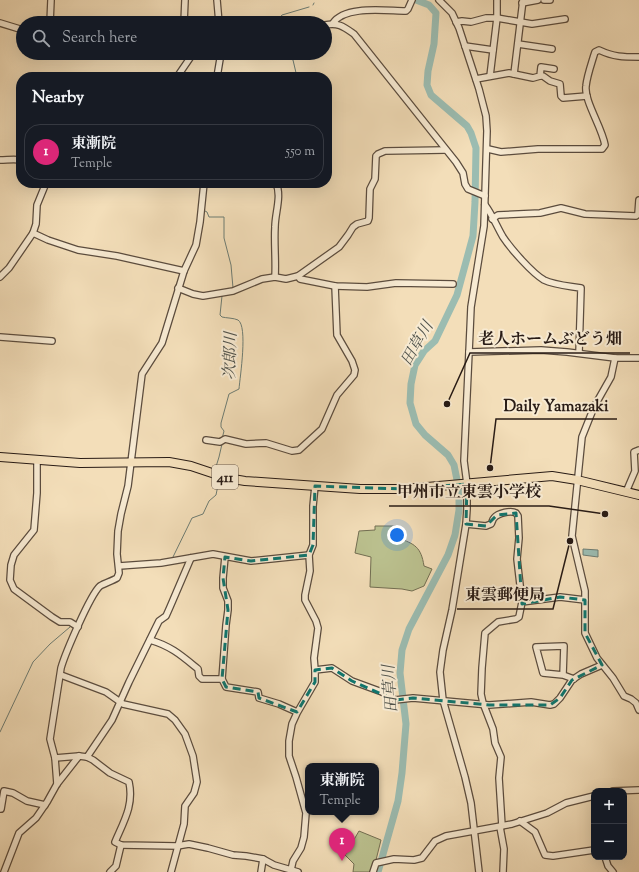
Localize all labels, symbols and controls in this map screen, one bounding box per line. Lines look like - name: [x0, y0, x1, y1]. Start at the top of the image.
- search box: [16, 16, 332, 60]
- icon: search: [30, 27, 52, 49]
- text: Search here: [62, 28, 137, 49]
- text: Nearby: [32, 86, 84, 110]
- text: 東漸院: [71, 134, 116, 155]
- text: 1: [44, 143, 48, 161]
- text: 550 m: [286, 143, 315, 161]
- text: Temple: [71, 155, 112, 173]
- water label: 田草川: [396, 316, 441, 371]
- callout: 老人ホームぶどう畑: [470, 325, 630, 353]
- text: 老人ホームぶどう畑: [478, 329, 622, 352]
- water label: 次郎川: [219, 330, 244, 380]
- callout: Daily Yamazaki: [496, 391, 617, 419]
- text: Daily Yamazaki: [503, 396, 609, 419]
- road number: 411: [212, 465, 238, 489]
- callout: 甲州市立東雲小学校: [389, 478, 549, 506]
- text: 甲州市立東雲小学校: [397, 482, 542, 505]
- your location: [387, 525, 407, 545]
- callout: 東雲郵便局: [457, 581, 553, 609]
- text: 東雲郵便局: [465, 585, 545, 608]
- water label: 田草川: [378, 662, 405, 714]
- popup: [305, 763, 379, 815]
- text: 東漸院: [319, 771, 365, 792]
- map controls: [591, 788, 627, 860]
- button: +: [591, 788, 627, 824]
- text: Temple: [319, 792, 361, 810]
- button: −: [591, 824, 627, 860]
- pin: 1: [329, 828, 355, 861]

